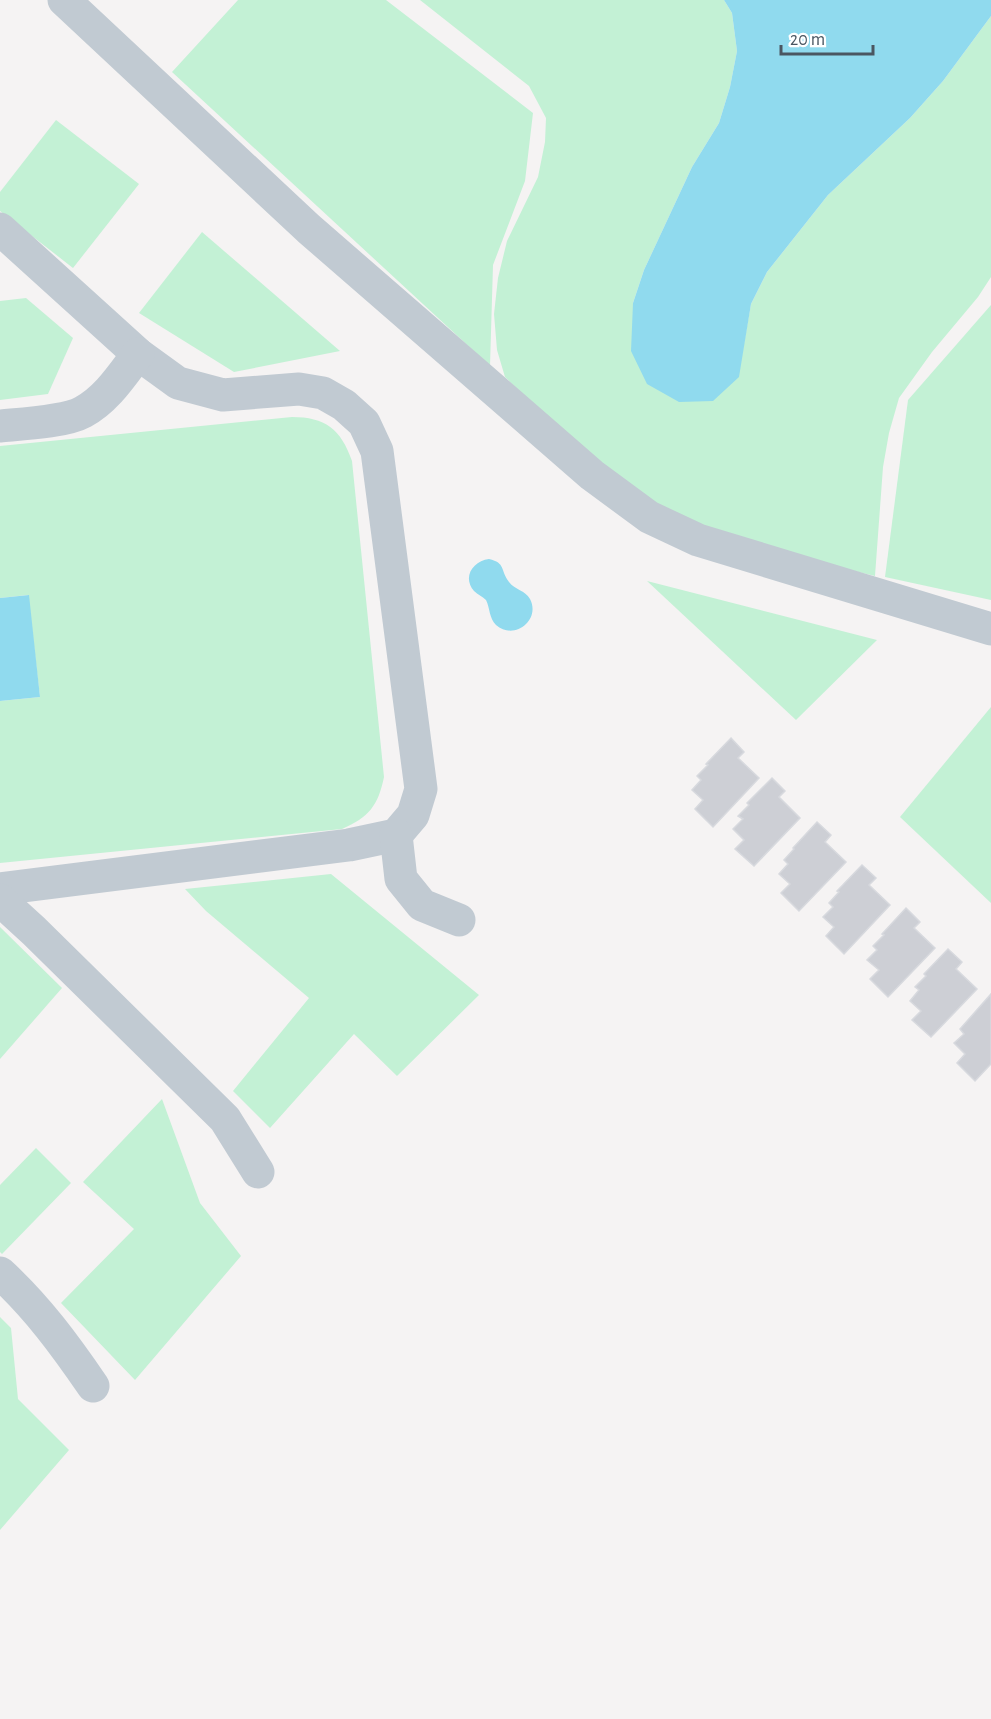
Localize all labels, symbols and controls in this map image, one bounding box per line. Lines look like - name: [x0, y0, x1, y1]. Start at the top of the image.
- scale bar: [781, 18, 872, 56]
- text: 20 m: [790, 31, 825, 49]

